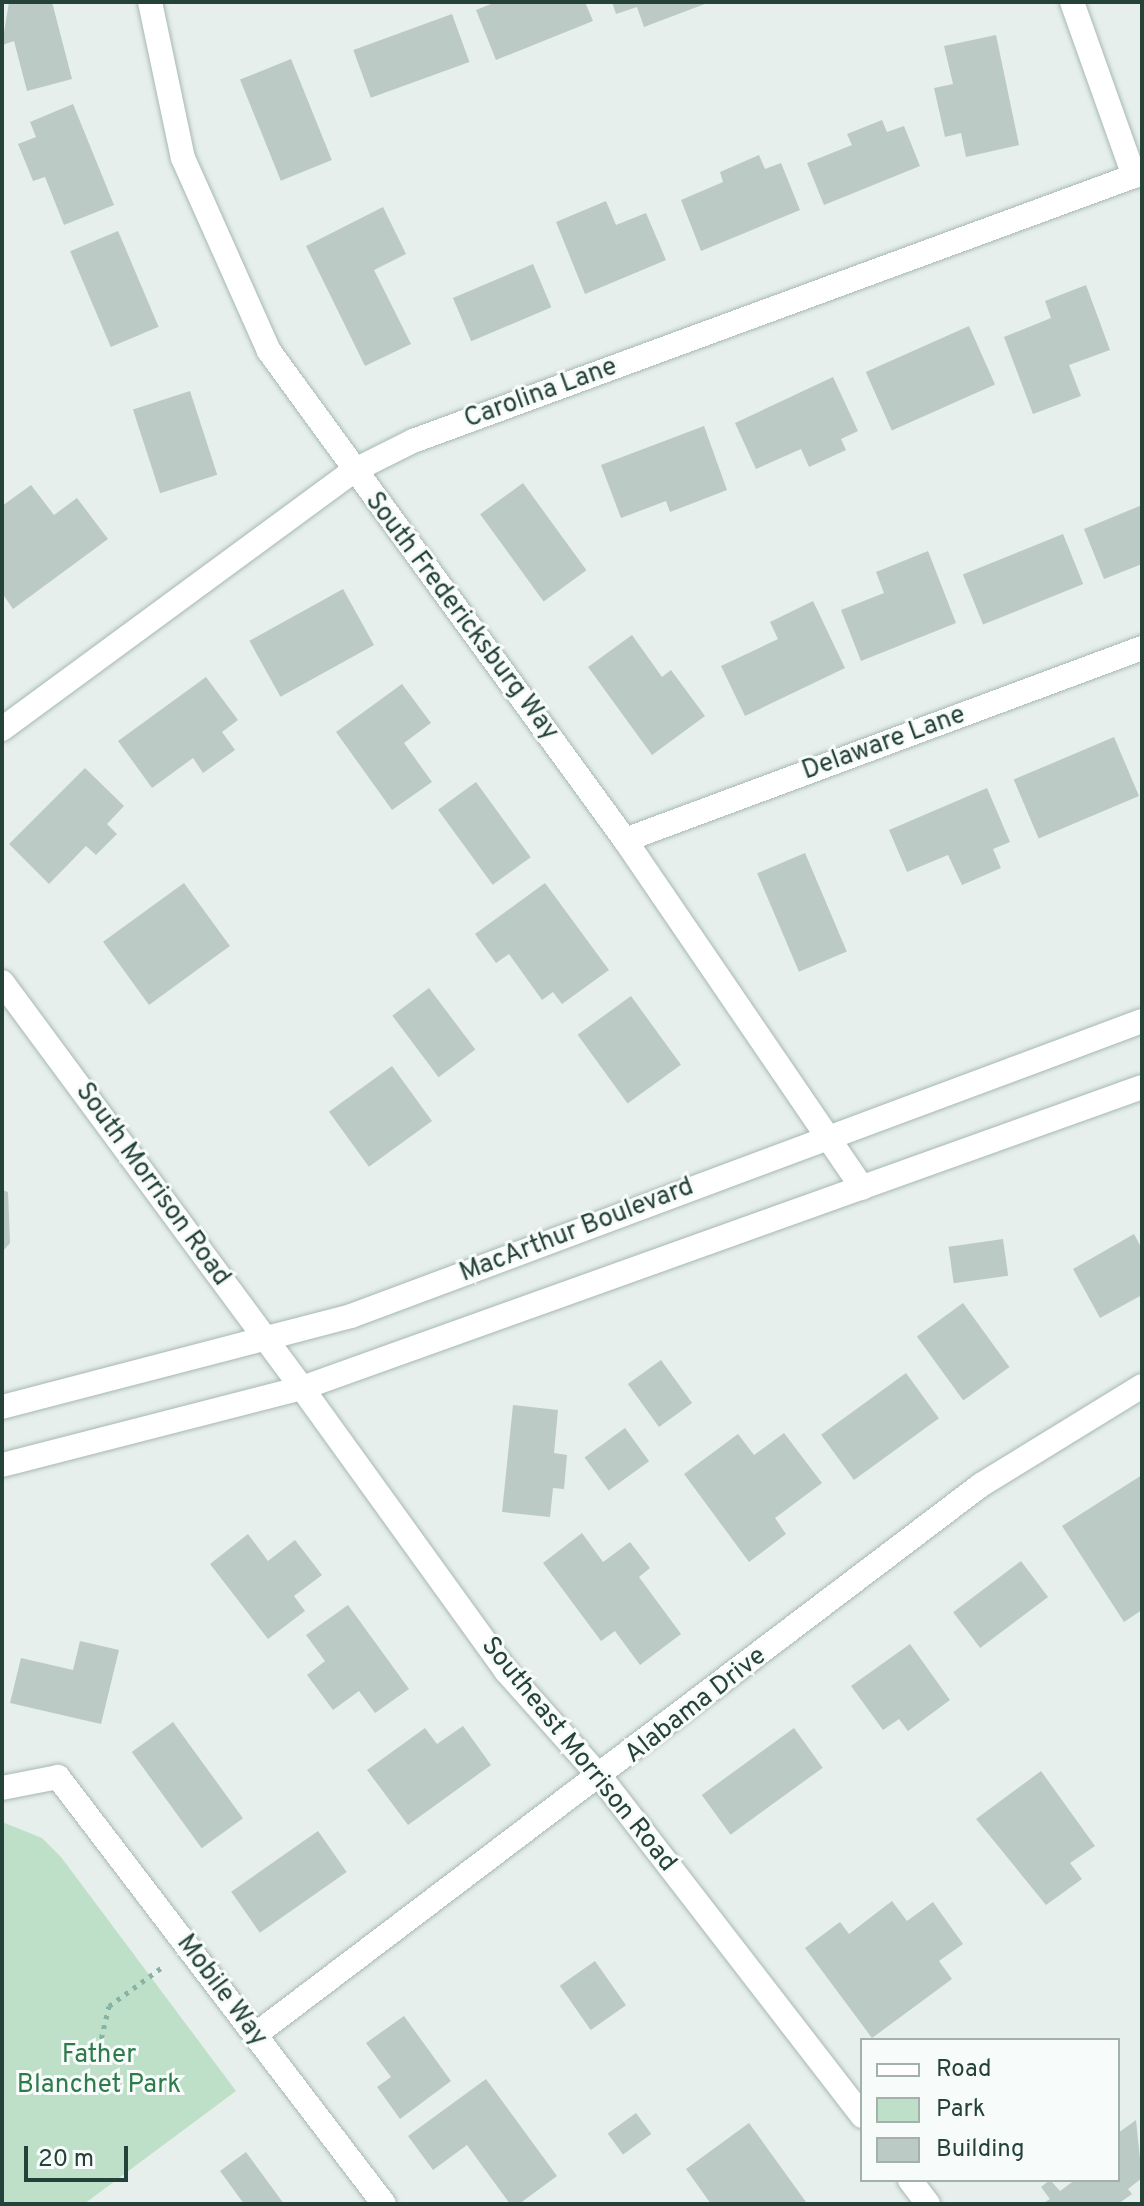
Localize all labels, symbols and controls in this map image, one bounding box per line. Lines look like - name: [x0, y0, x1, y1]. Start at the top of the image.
- street label: Carolina Lane: [460, 352, 622, 436]
- street label: South Fredericksburg Way: [357, 487, 565, 747]
- street label: Delaware Lane: [798, 700, 970, 788]
- street label: South Morrison Road: [68, 1077, 236, 1293]
- street label: MacArthur Boulevard: [456, 1172, 698, 1290]
- street label: Southeast Morrison Road: [474, 1631, 682, 1879]
- street label: Alabama Drive: [619, 1641, 773, 1771]
- street label: Mobile Way: [169, 1929, 273, 2053]
- legend: [860, 2038, 1120, 2182]
- park label: Father Blanchet Park: [17, 2040, 181, 2102]
- text: Road: [936, 2055, 992, 2085]
- text: Park: [936, 2095, 986, 2125]
- scale bar: [28, 2130, 132, 2180]
- text: Building: [936, 2135, 1025, 2165]
- text: 20 m: [38, 2145, 94, 2175]

